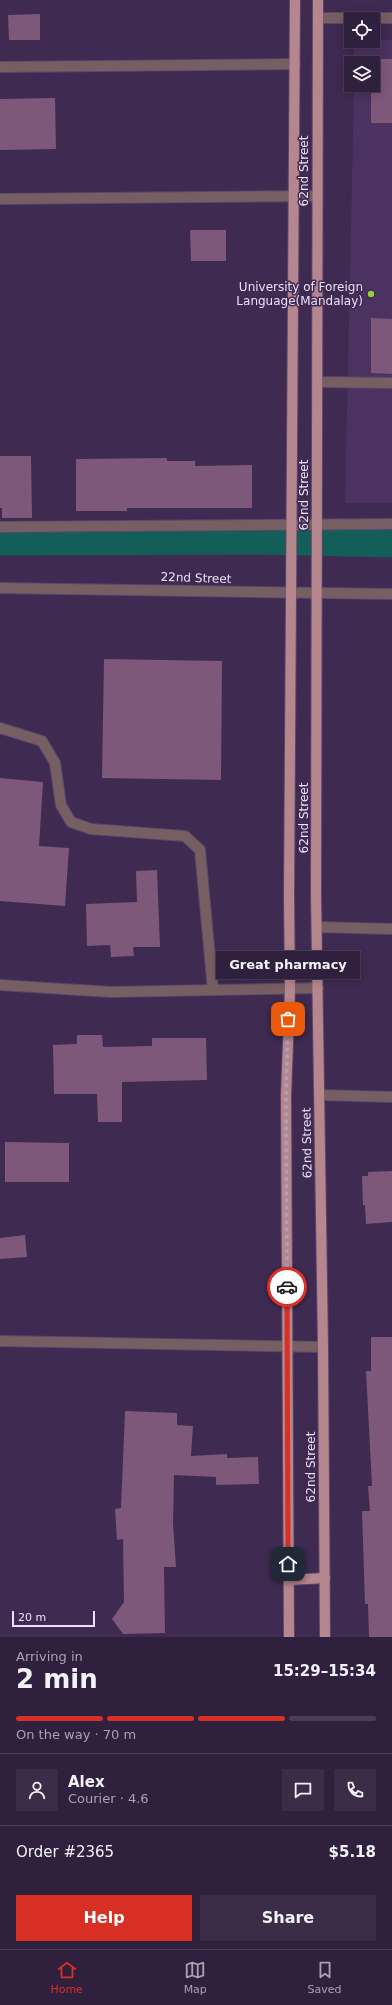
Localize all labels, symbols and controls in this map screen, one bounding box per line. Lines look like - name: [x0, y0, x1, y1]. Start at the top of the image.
- map controls: [344, 12, 380, 92]
- button: locate: [344, 12, 380, 48]
- button: layers: [344, 56, 380, 92]
- street label: 62nd Street: [297, 135, 311, 206]
- place label: University of Foreign Language(Mandalay): [236, 280, 363, 308]
- marker: University of Foreign Language(Mandalay): [366, 289, 376, 299]
- street label: 62nd Street: [297, 459, 311, 530]
- street label: 22nd Street: [160, 570, 232, 586]
- street label: 62nd Street: [297, 782, 311, 853]
- callout: Great pharmacy: [216, 951, 360, 979]
- text: Great pharmacy: [229, 957, 347, 972]
- pin: [271, 1002, 305, 1036]
- icon: bag: [277, 1008, 299, 1030]
- street label: 62nd Street: [299, 1107, 315, 1179]
- courier: [267, 1267, 307, 1307]
- icon: car: [276, 1276, 298, 1298]
- street label: 62nd Street: [304, 1431, 318, 1502]
- pin: [271, 1547, 305, 1581]
- icon: home: [277, 1553, 299, 1575]
- scale bar: [12, 1609, 95, 1628]
- text: 20 m: [18, 1611, 46, 1624]
- text: Arriving in: [16, 1649, 83, 1664]
- text: 15:29–15:34: [273, 1662, 376, 1680]
- text: 2 min: [16, 1664, 98, 1694]
- text: On the way · 70 m: [16, 1727, 136, 1742]
- button: person: [16, 1769, 58, 1811]
- button: chat: [282, 1769, 324, 1811]
- button: phone: [334, 1769, 376, 1811]
- text: Alex: [68, 1773, 105, 1791]
- text: Courier · 4.6: [68, 1791, 149, 1806]
- text: Order #2365: [16, 1843, 114, 1861]
- text: $5.18: [329, 1843, 376, 1861]
- button: Help: [16, 1895, 192, 1941]
- button: Share: [200, 1895, 376, 1941]
- tab: Home: [50, 1959, 83, 1996]
- tab: Map: [184, 1959, 207, 1996]
- tab: Saved: [308, 1959, 342, 1996]

